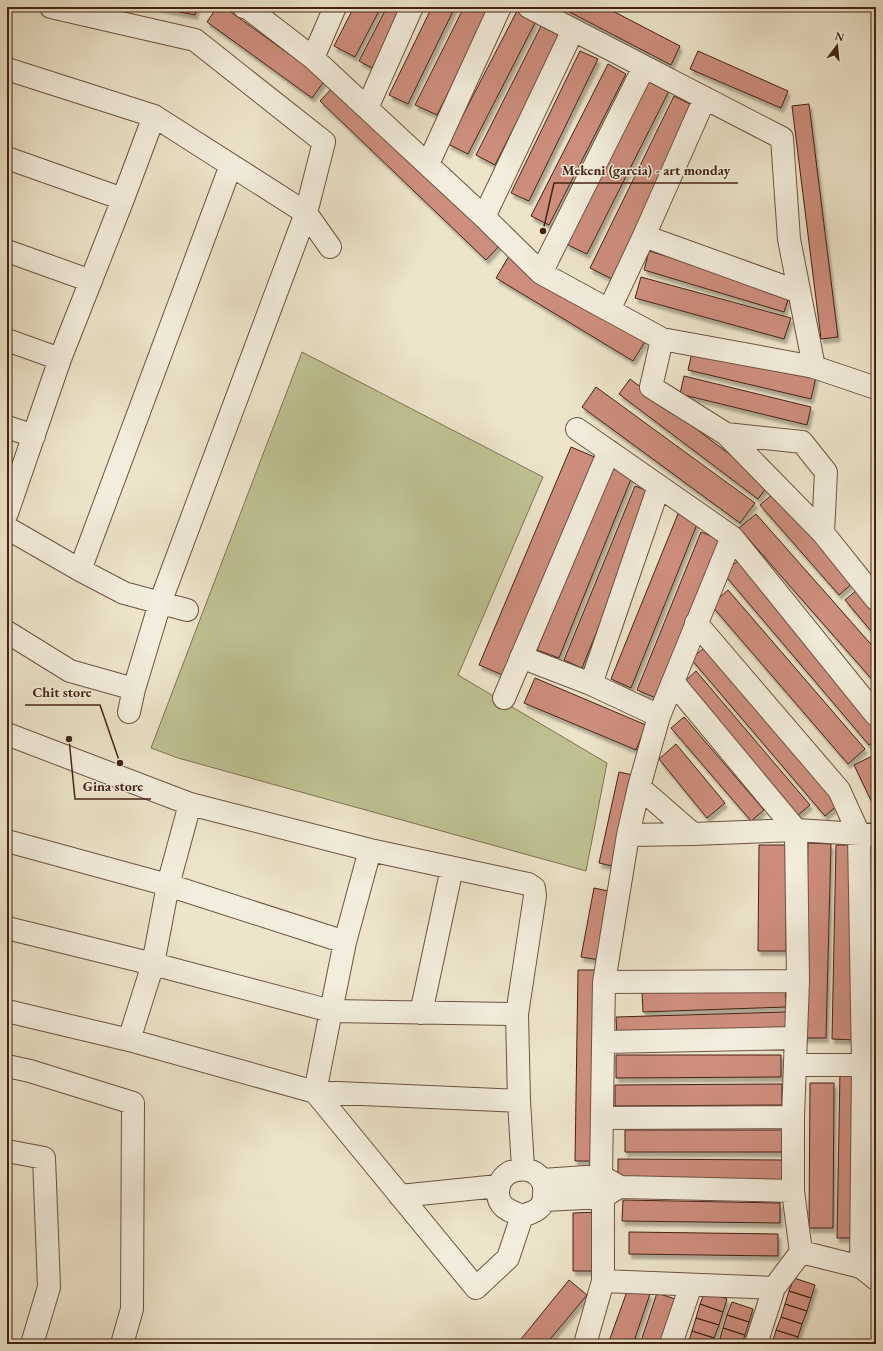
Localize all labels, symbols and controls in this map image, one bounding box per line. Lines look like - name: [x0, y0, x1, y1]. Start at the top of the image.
- north arrow: [817, 26, 857, 66]
- text: N: [834, 28, 846, 44]
- callout: Mekeni (garcia) - art monday: [554, 157, 738, 183]
- text: Mekeni (garcia) - art monday: [562, 161, 730, 179]
- callout: Chit store: [25, 679, 100, 705]
- text: Chit store: [32, 683, 92, 701]
- callout: Gina store: [75, 773, 151, 799]
- text: Gina store: [83, 777, 143, 795]

